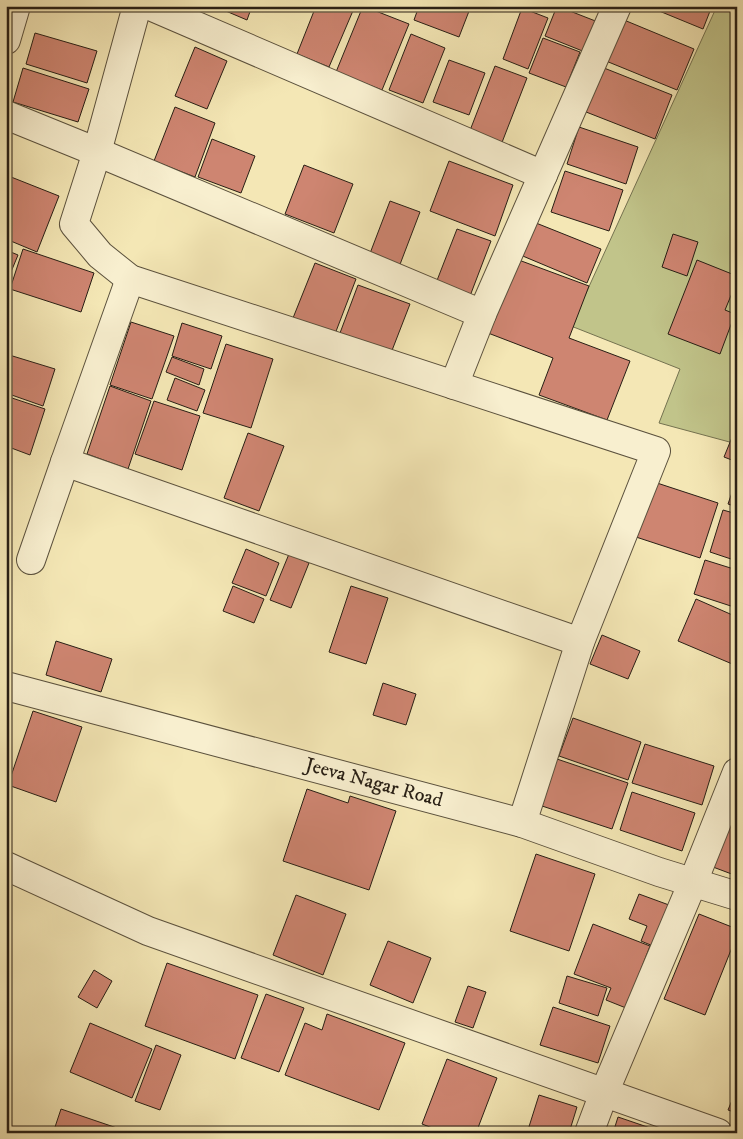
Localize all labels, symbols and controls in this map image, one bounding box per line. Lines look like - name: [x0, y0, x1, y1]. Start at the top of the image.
- street label: Jeeva Nagar Road: [300, 752, 446, 813]

